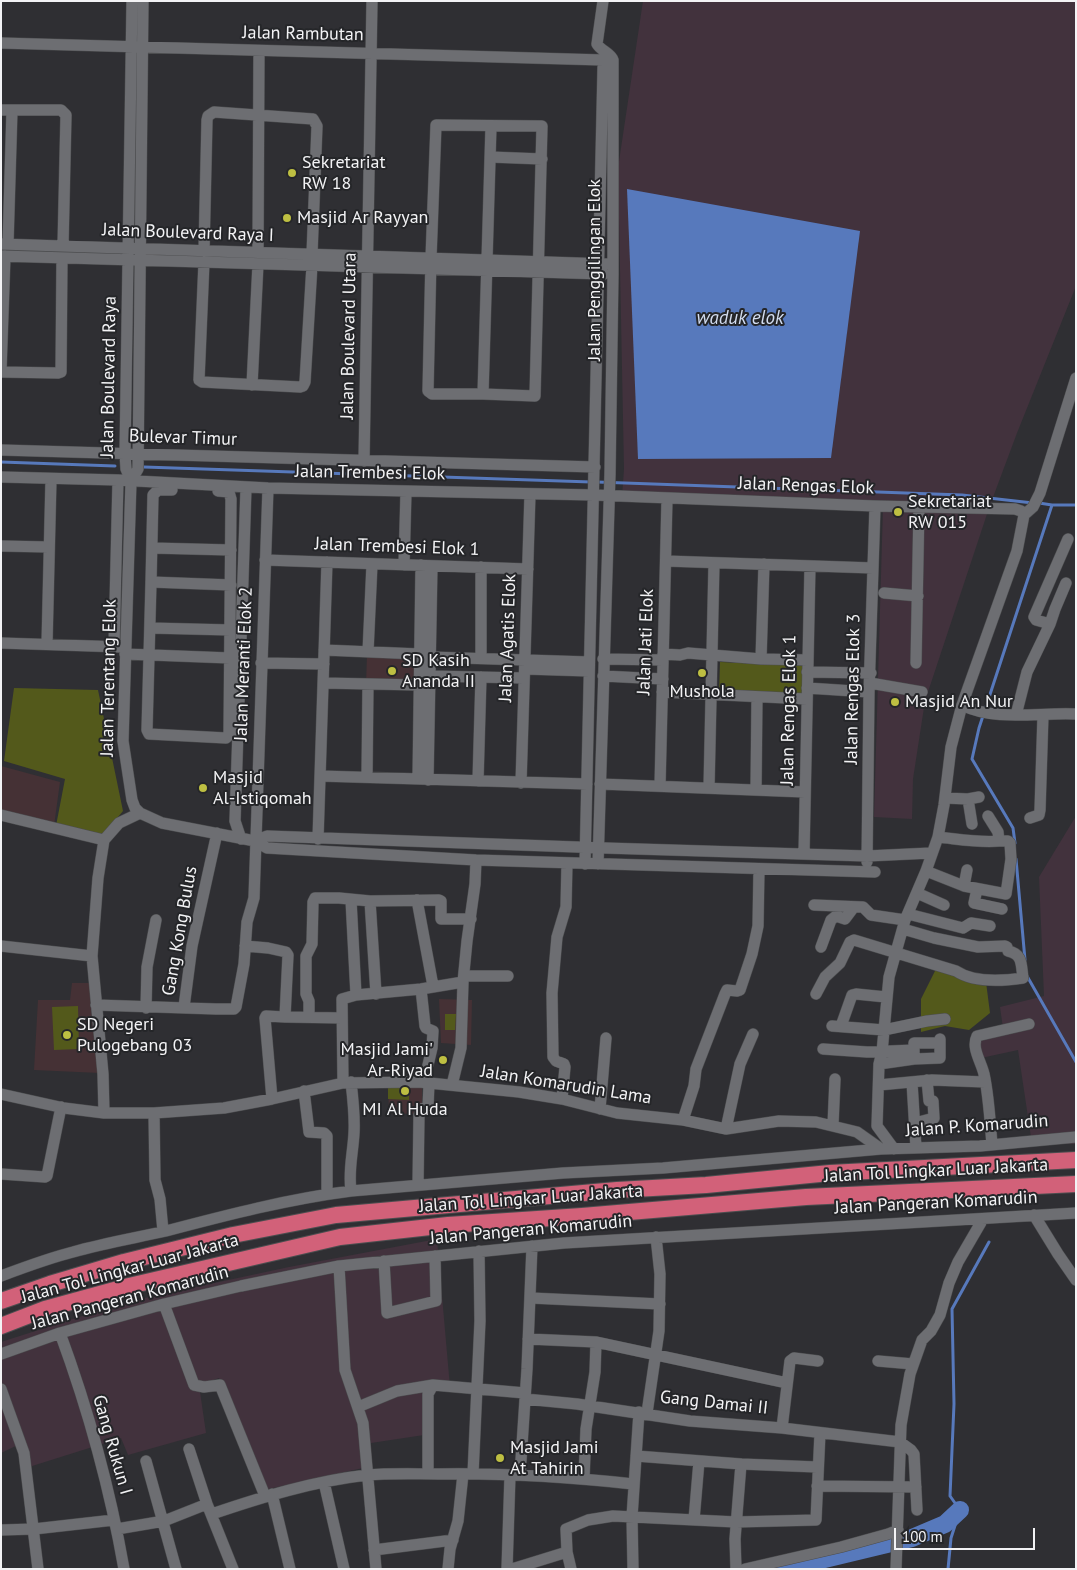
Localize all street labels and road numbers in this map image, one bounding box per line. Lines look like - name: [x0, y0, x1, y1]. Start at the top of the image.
- street label: Jalan Rambutan: [242, 22, 364, 46]
- street label: Jalan Penggilingan Elok: [584, 179, 606, 361]
- street label: Jalan Boulevard Raya I: [102, 219, 274, 247]
- street label: Jalan Boulevard Utara: [337, 252, 361, 420]
- street label: Jalan Boulevard Raya: [97, 296, 121, 458]
- street label: Bulevar Timur: [129, 425, 237, 451]
- street label: Jalan Trembesi Elok: [295, 461, 445, 485]
- street label: Jalan Rengas Elok: [738, 473, 874, 499]
- street label: Jalan Trembesi Elok 1: [314, 533, 480, 561]
- street label: Jalan Agatis Elok: [495, 573, 521, 703]
- street label: Jalan Meranti Elok 2: [231, 586, 257, 742]
- street label: Jalan Jati Elok: [633, 589, 659, 695]
- street label: Jalan Terentang Elok: [97, 599, 121, 757]
- street label: Jalan Rengas Elok 3: [841, 614, 865, 764]
- street label: Jalan Rengas Elok 1: [777, 635, 801, 785]
- street label: Gang Kong Bulus: [158, 865, 202, 997]
- street label: Jalan Komarudin Lama: [479, 1061, 653, 1109]
- street label: Jalan P. Komarudin: [905, 1110, 1049, 1142]
- street label: Jalan Tol Lingkar Luar Jakarta: [823, 1154, 1049, 1188]
- street label: Jalan Tol Lingkar Luar Jakarta: [418, 1180, 644, 1218]
- street label: Jalan Pangeran Komarudin: [834, 1187, 1038, 1219]
- street label: Jalan Pangeran Komarudin: [429, 1210, 633, 1250]
- street label: Jalan Tol Lingkar Luar Jakarta: [19, 1230, 241, 1308]
- street label: Jalan Pangeran Komarudin: [29, 1261, 231, 1335]
- street label: Gang Damai II: [659, 1387, 769, 1419]
- street label: Gang Rukun I: [87, 1393, 137, 1497]

